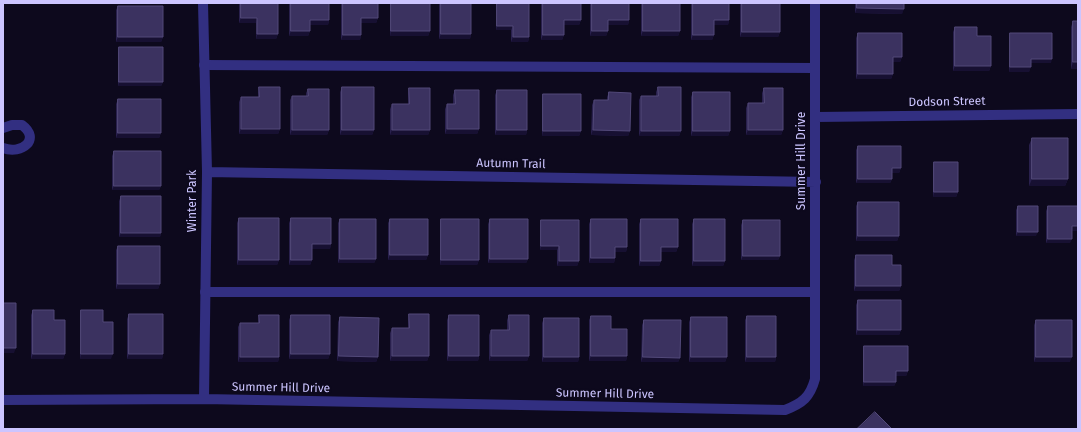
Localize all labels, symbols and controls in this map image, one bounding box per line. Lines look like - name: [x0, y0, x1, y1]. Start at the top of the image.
- street label: Dodson Street: [908, 94, 986, 110]
- street label: Summer Hill Drive: [795, 112, 809, 210]
- street label: Autumn Trail: [476, 156, 546, 172]
- street label: Winter Park: [186, 170, 200, 232]
- street label: Summer Hill Drive: [232, 380, 330, 396]
- street label: Summer Hill Drive: [556, 386, 654, 402]

